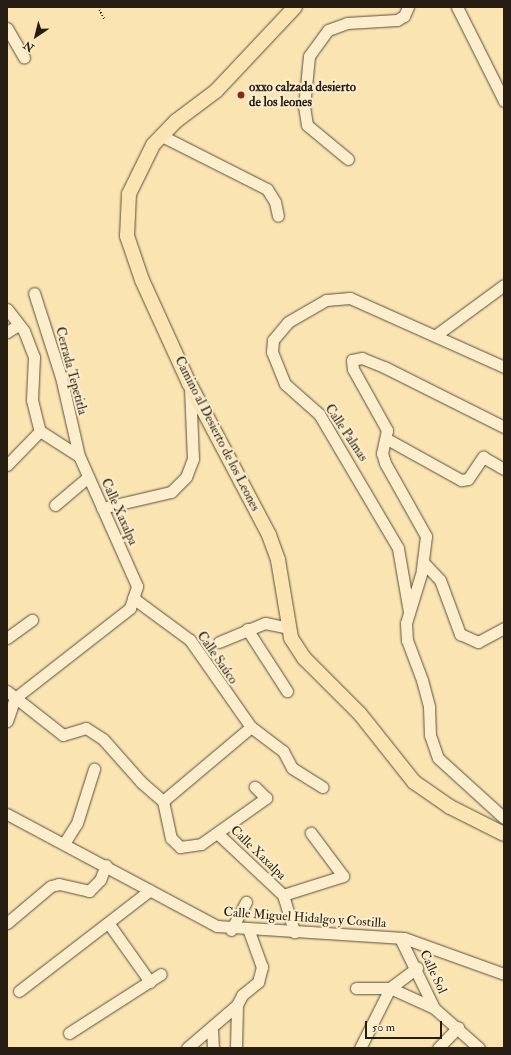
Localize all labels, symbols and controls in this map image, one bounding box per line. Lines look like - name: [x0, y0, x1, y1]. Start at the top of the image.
- north arrow: [16, 16, 56, 56]
- text: N: [21, 38, 37, 54]
- place label: oxxo calzada desierto de los leones: [249, 80, 356, 111]
- marker: oxxo calzada desierto de los leones: [236, 90, 246, 100]
- street label: Cerrada Tepetitla: [52, 325, 90, 417]
- street label: Camino al Desierto de los Leones: [171, 354, 263, 514]
- street label: Calle Palmas: [321, 402, 371, 464]
- street label: Calle Xaxalpa: [97, 476, 141, 548]
- street label: Calle Saúco: [193, 629, 241, 687]
- street label: Calle Xaxalpa: [227, 823, 289, 883]
- street label: Calle Miguel Hidalgo y Costilla: [223, 905, 387, 931]
- street label: Calle Sol: [416, 948, 450, 996]
- scale bar: [367, 1013, 444, 1039]
- text: 50 m: [372, 1020, 395, 1035]

